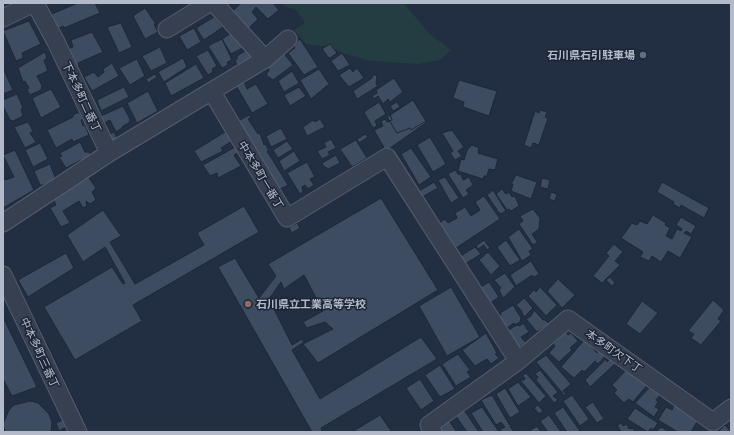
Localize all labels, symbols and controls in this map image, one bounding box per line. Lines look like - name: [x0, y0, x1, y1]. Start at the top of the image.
- place label: 石川県石引駐車場: [547, 48, 635, 62]
- marker: 石川県石引駐車場: [638, 50, 648, 60]
- street label: 下本多町二番丁: [59, 59, 105, 135]
- street label: 中本多町一番丁: [235, 138, 287, 212]
- place label: 石川県立工業高等学校: [256, 297, 366, 311]
- marker: 石川県立工業高等学校: [243, 299, 253, 309]
- street label: 中本多町三番丁: [17, 315, 63, 391]
- street label: 本多町欠下丁: [583, 326, 645, 376]

